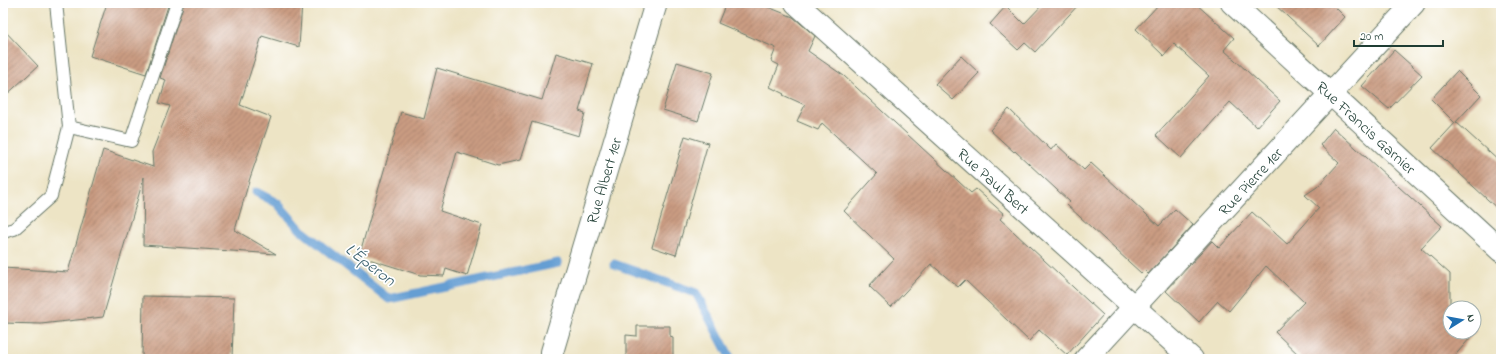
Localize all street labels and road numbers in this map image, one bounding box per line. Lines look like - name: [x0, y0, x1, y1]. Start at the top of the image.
- street label: Rue Francis Garnier: [1310, 76, 1421, 181]
- street label: Rue Albert 1er: [581, 135, 629, 227]
- street label: Rue Paul Bert: [951, 143, 1035, 222]
- street label: Rue Pierre 1er: [1214, 143, 1289, 222]

